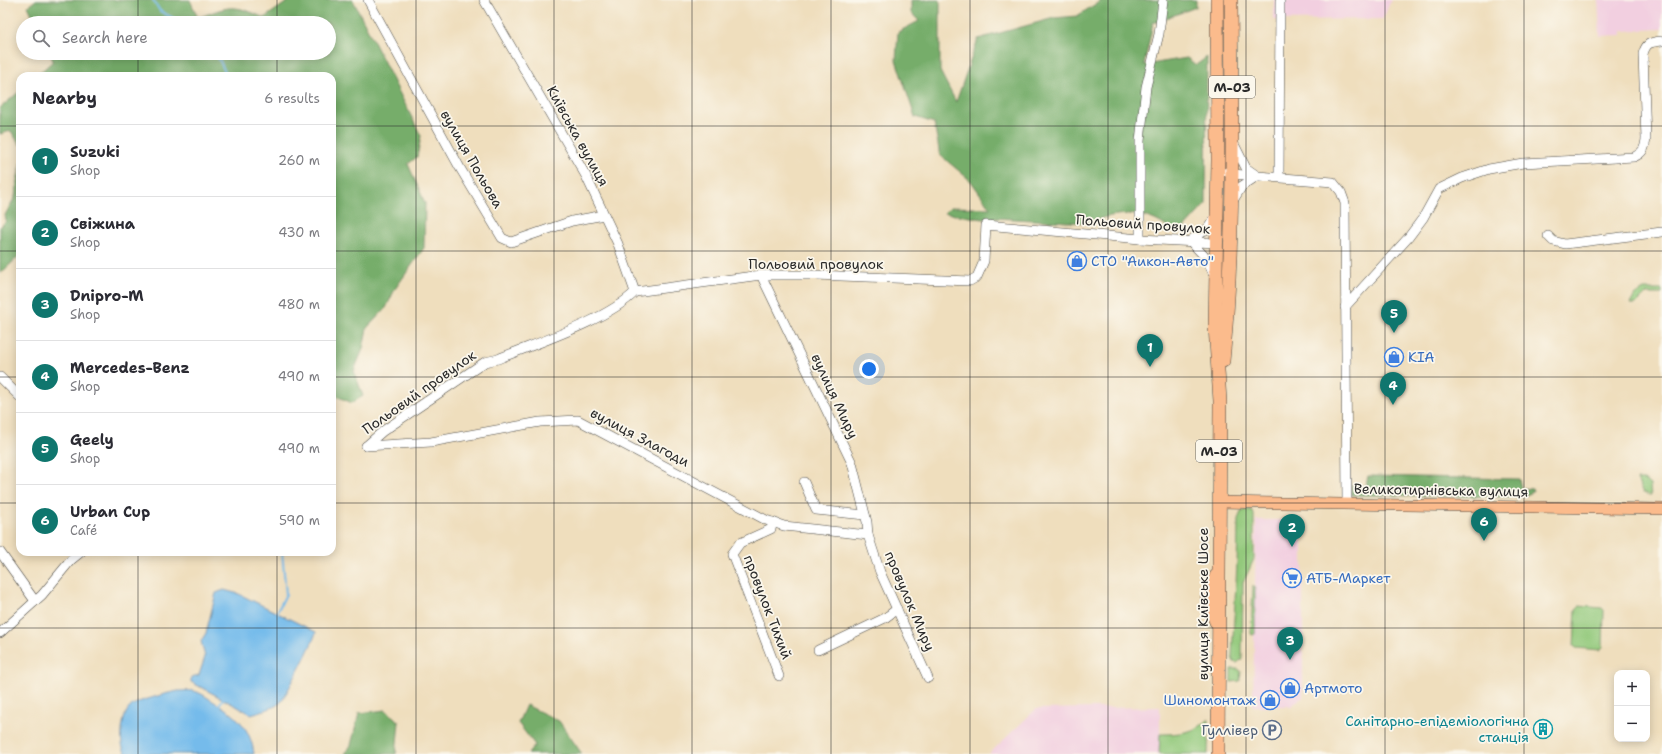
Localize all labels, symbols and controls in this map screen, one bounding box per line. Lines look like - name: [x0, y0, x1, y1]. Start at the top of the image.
- search box: [16, 16, 336, 60]
- icon: search: [30, 27, 52, 49]
- text: Search here: [62, 28, 148, 48]
- road number: М-03: [1209, 76, 1255, 98]
- street label: Київська вулиця: [543, 83, 613, 189]
- text: Nearby: [32, 87, 97, 109]
- text: 6 results: [264, 90, 320, 107]
- street label: вулиця Польова: [437, 107, 508, 212]
- text: Suzuki: [70, 142, 120, 162]
- text: 1: [42, 152, 48, 169]
- text: 260 m: [278, 152, 320, 169]
- text: Shop: [70, 162, 100, 179]
- street label: Польовий провулок: [1075, 210, 1211, 238]
- text: Свіжина: [70, 214, 135, 234]
- text: 2: [40, 224, 50, 241]
- text: 430 m: [278, 224, 320, 241]
- text: Shop: [70, 234, 100, 251]
- shop icon: СТО "Аикон-Авто": [1066, 250, 1088, 272]
- place label: СТО "Аикон-Авто": [1091, 252, 1214, 270]
- street label: Польовий провулок: [749, 255, 884, 273]
- text: Dnipro-M: [70, 286, 144, 306]
- text: 3: [40, 296, 50, 313]
- text: 480 m: [278, 296, 320, 313]
- pin: 5: [1381, 300, 1407, 333]
- text: Shop: [70, 306, 100, 323]
- pin: 1: [1137, 334, 1163, 367]
- street label: Польовий провулок: [359, 346, 480, 438]
- shop icon: KIA: [1383, 346, 1405, 368]
- place label: KIA: [1408, 348, 1434, 366]
- street label: вулиця Миру: [807, 350, 863, 442]
- text: Mercedes-Benz: [70, 358, 190, 378]
- your location: [859, 359, 879, 379]
- text: 4: [40, 368, 50, 385]
- text: 490 m: [278, 368, 320, 385]
- pin: 4: [1380, 372, 1406, 405]
- text: Shop: [70, 378, 100, 395]
- street label: вулиця Злагоди: [587, 403, 693, 471]
- text: Geely: [70, 430, 114, 450]
- text: 5: [41, 440, 49, 457]
- text: 490 m: [278, 440, 320, 457]
- road number: М-03: [1196, 440, 1242, 462]
- text: Shop: [70, 450, 100, 467]
- street label: Великотирнівська вулиця: [1354, 479, 1528, 501]
- text: Urban Cup: [70, 502, 150, 522]
- pin: 6: [1471, 508, 1497, 541]
- text: 6: [40, 512, 50, 529]
- text: 590 m: [279, 512, 320, 529]
- pin: 2: [1279, 514, 1305, 547]
- text: Café: [70, 522, 97, 539]
- street label: вулиця Київське Шосе: [1194, 528, 1212, 680]
- street label: провулок Миру: [881, 548, 939, 654]
- street label: провулок Тихий: [740, 552, 796, 662]
- supermarket icon: АТБ-Маркет: [1281, 567, 1303, 589]
- place label: АТБ-Маркет: [1306, 569, 1391, 587]
- pin: 3: [1277, 627, 1303, 660]
- map controls: [1614, 670, 1650, 742]
- button: +: [1614, 670, 1650, 706]
- shop icon: Артмото: [1279, 677, 1301, 699]
- place label: Артмото: [1304, 679, 1363, 697]
- shop icon: Шиномонтаж: [1259, 689, 1281, 711]
- place label: Шиномонтаж: [1164, 691, 1257, 709]
- button: −: [1614, 706, 1650, 742]
- place label: Санітарно-епідеміологічна станція: [1345, 712, 1529, 746]
- building icon: Санітарно-епідеміологічна станція: [1532, 718, 1554, 740]
- parking icon: Гуллівер: [1261, 719, 1283, 741]
- place label: Гуллівер: [1201, 721, 1258, 739]

